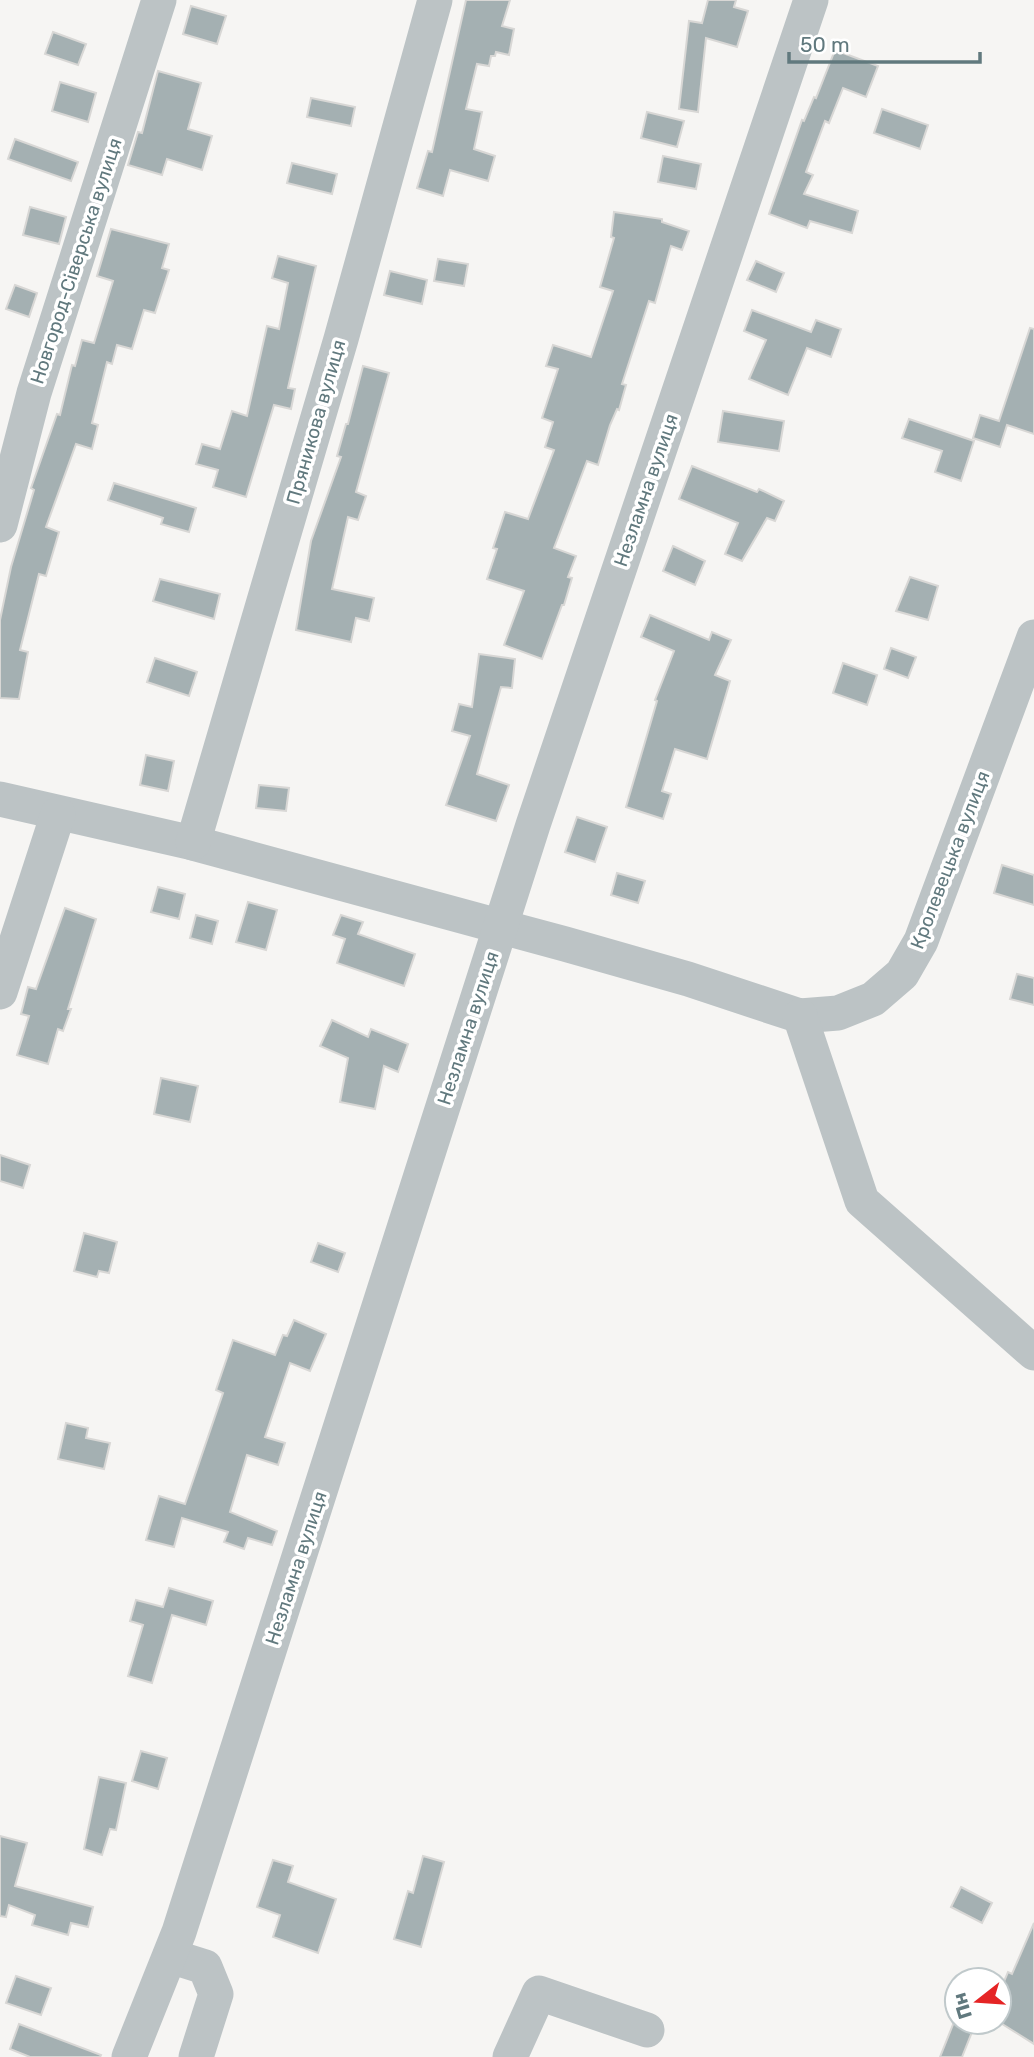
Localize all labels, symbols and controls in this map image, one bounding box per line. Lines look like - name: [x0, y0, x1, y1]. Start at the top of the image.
- scale bar: [789, 21, 980, 65]
- text: 50 m: [800, 32, 850, 57]
- street label: Новгород-Сіверська вулиця: [25, 135, 127, 387]
- street label: Пряникова вулиця: [282, 337, 350, 507]
- street label: Незламна вулиця: [609, 410, 683, 570]
- street label: Кролевецька вулиця: [905, 768, 995, 952]
- street label: Незламна вулиця: [432, 948, 504, 1108]
- street label: Незламна вулиця: [260, 1488, 332, 1648]
- north arrow: [943, 1966, 1013, 2036]
- text: Пн: [947, 1990, 977, 2022]

